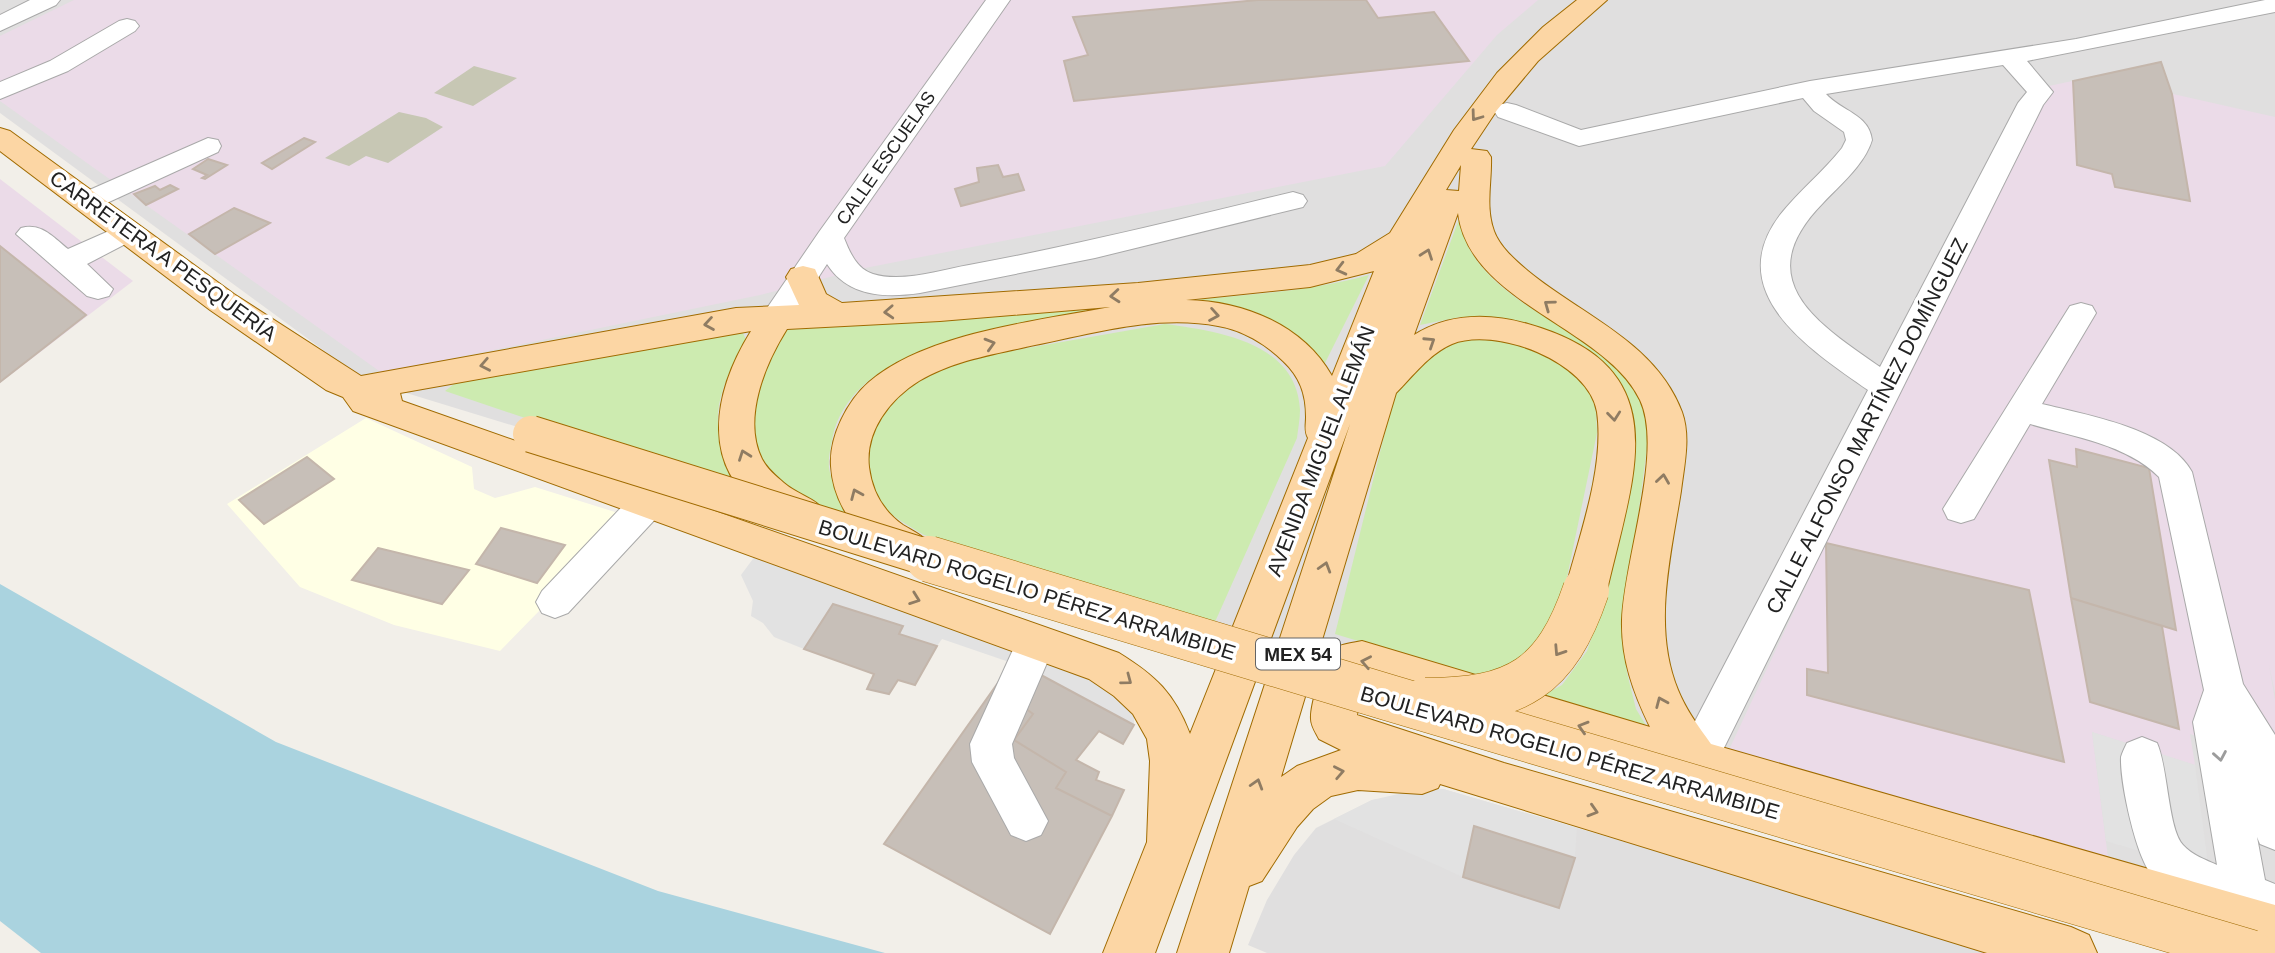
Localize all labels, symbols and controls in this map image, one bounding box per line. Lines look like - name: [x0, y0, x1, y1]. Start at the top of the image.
- street label: CALLE ESCUELAS: [832, 88, 940, 228]
- one-way arrow: [1472, 108, 1485, 121]
- street label: CARRETERA A PESQUERÍA: [46, 166, 281, 346]
- street label: CALLE ALFONSO MARTÍNEZ DOMÍNGUEZ: [1761, 234, 1972, 617]
- one-way arrow: [1418, 249, 1432, 261]
- one-way arrow: [1335, 261, 1347, 275]
- one-way arrow: [1110, 288, 1121, 303]
- one-way arrow: [1544, 301, 1557, 313]
- one-way arrow: [883, 304, 894, 319]
- one-way arrow: [1208, 307, 1220, 322]
- one-way arrow: [703, 316, 715, 331]
- street label: AVENIDA MIGUEL ALEMÁN: [1262, 322, 1379, 579]
- one-way arrow: [1423, 337, 1436, 350]
- one-way arrow: [984, 338, 996, 353]
- one-way arrow: [479, 356, 491, 371]
- one-way arrow: [1607, 410, 1622, 422]
- one-way arrow: [738, 449, 752, 461]
- one-way arrow: [1655, 473, 1670, 485]
- one-way arrow: [850, 488, 864, 501]
- street label: BOULEVARD ROGELIO PÉREZ ARRAMBIDE: [816, 515, 1238, 664]
- one-way arrow: [1316, 561, 1331, 573]
- one-way arrow: [909, 591, 921, 605]
- road number: MEX 54: [1256, 638, 1340, 670]
- one-way arrow: [1554, 644, 1567, 657]
- one-way arrow: [1360, 655, 1371, 670]
- one-way arrow: [1119, 672, 1131, 685]
- street label: BOULEVARD ROGELIO PÉREZ ARRAMBIDE: [1358, 682, 1782, 824]
- one-way arrow: [1655, 697, 1669, 710]
- one-way arrow: [1578, 721, 1590, 735]
- one-way arrow: [2211, 750, 2226, 762]
- one-way arrow: [1333, 766, 1345, 781]
- one-way arrow: [1248, 778, 1263, 790]
- one-way arrow: [1587, 802, 1599, 817]

